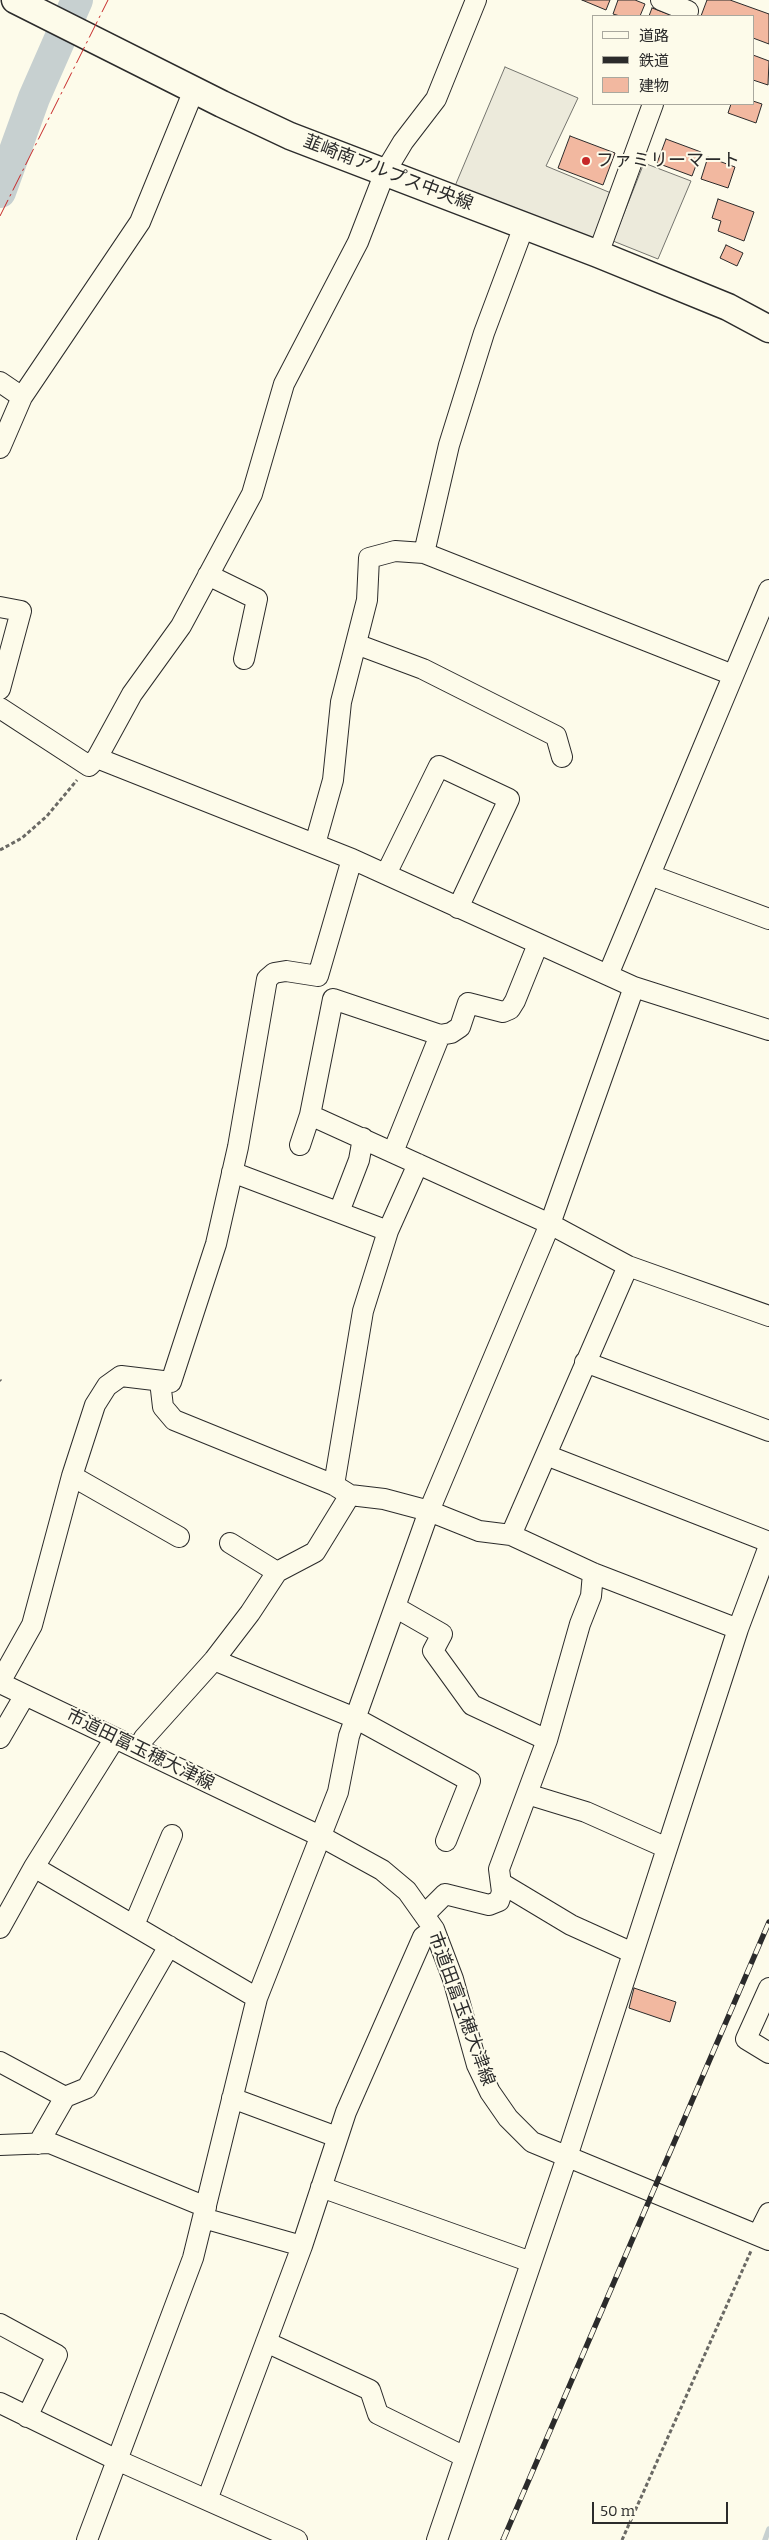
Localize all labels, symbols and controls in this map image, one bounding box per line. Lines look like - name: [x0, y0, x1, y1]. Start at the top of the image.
- legend: [592, 15, 754, 105]
- text: 道路: [639, 27, 669, 45]
- text: 鉄道: [639, 52, 669, 70]
- text: 建物: [639, 77, 669, 95]
- street label: 韮崎南アルプス中央線: [300, 131, 476, 215]
- place label: ファミリーマート: [596, 150, 740, 172]
- marker: ファミリーマート: [580, 155, 592, 167]
- street label: 市道田富玉穂大津線: [62, 1705, 218, 1795]
- street label: 市道田富玉穂大津線: [423, 1929, 499, 2089]
- scale bar: [594, 2492, 730, 2524]
- text: 50 m: [600, 2502, 635, 2520]

